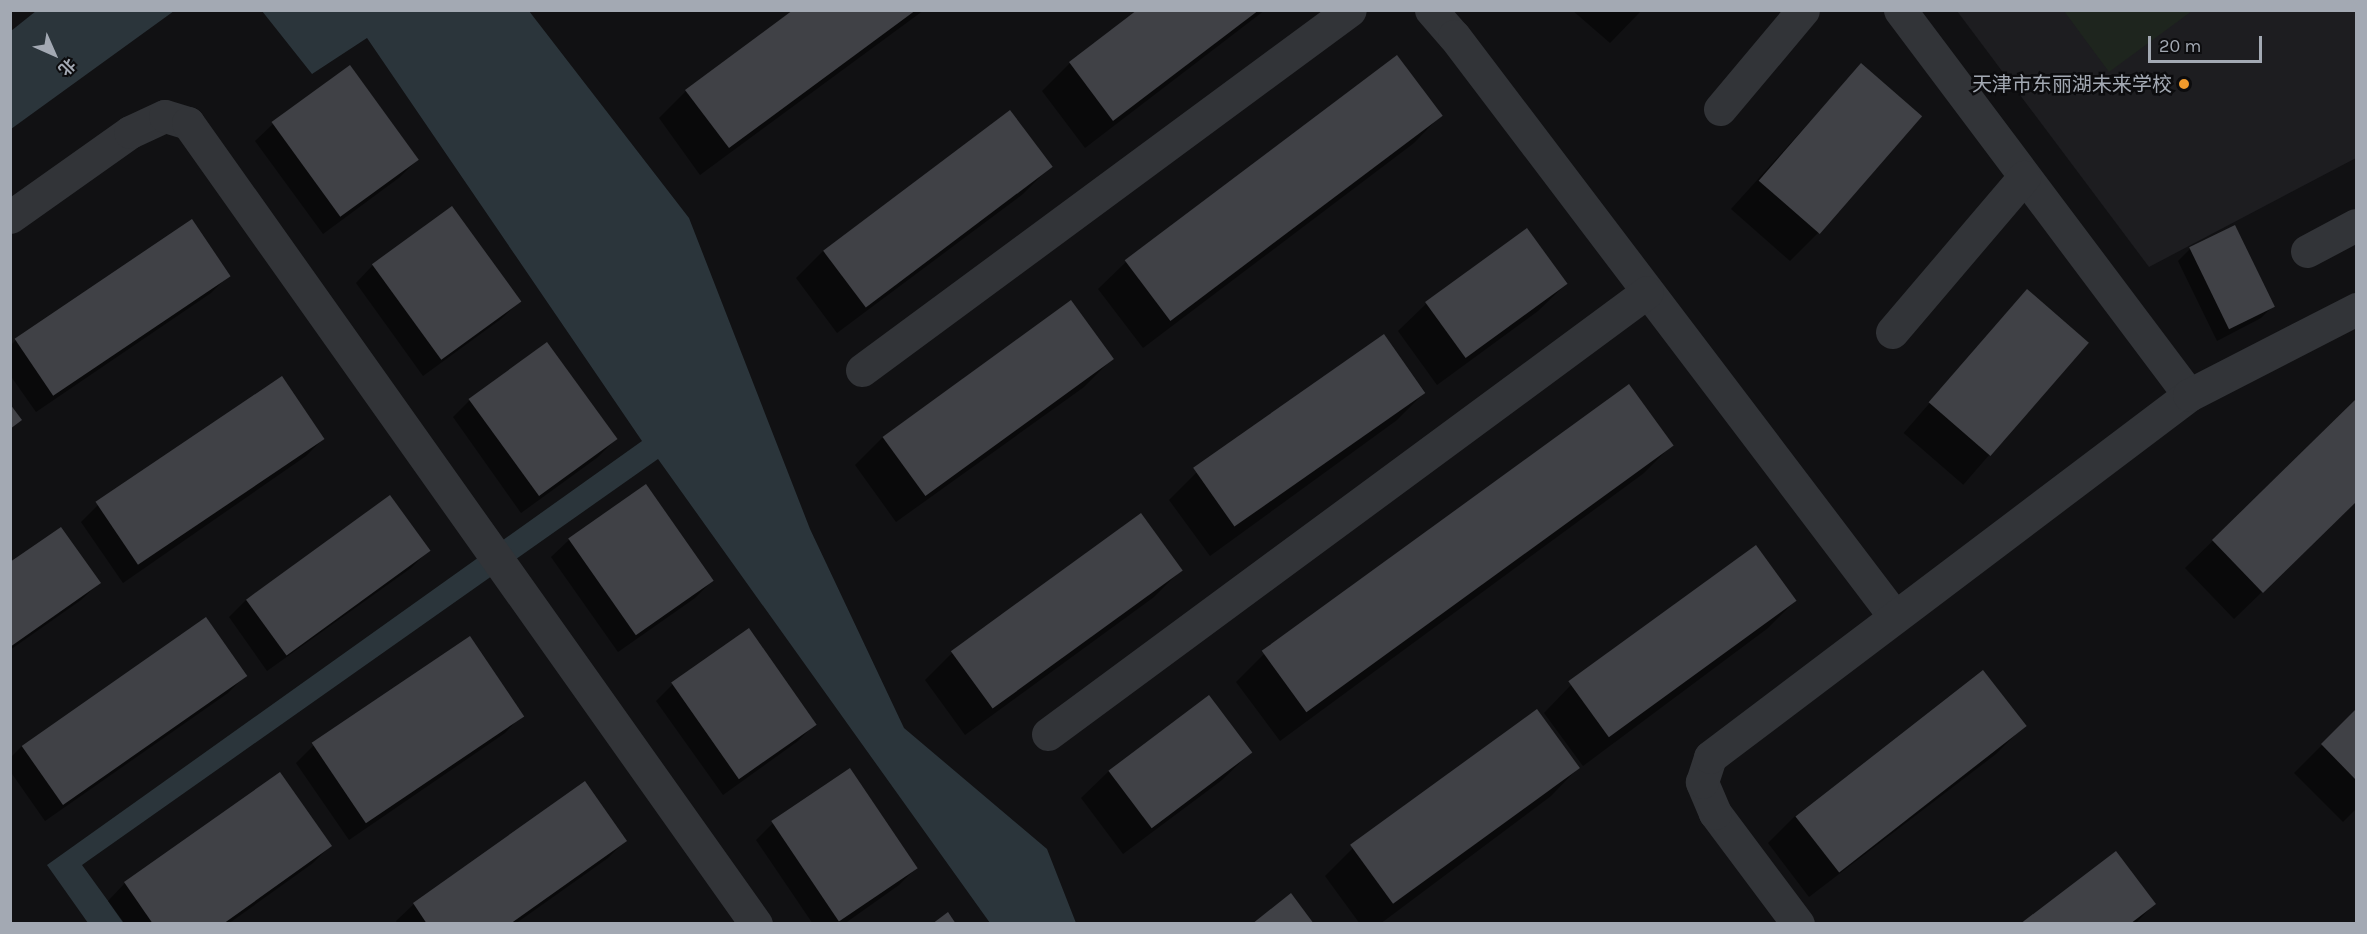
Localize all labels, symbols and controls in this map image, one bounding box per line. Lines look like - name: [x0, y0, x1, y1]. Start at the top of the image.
- north arrow: [24, 24, 84, 84]
- scale bar: [2151, 24, 2265, 62]
- text: 20 m: [2159, 35, 2201, 57]
- text: 北: [55, 55, 79, 79]
- place label: 天津市东丽湖未来学校: [1972, 72, 2172, 96]
- marker: 天津市东丽湖未来学校: [2177, 77, 2191, 91]

